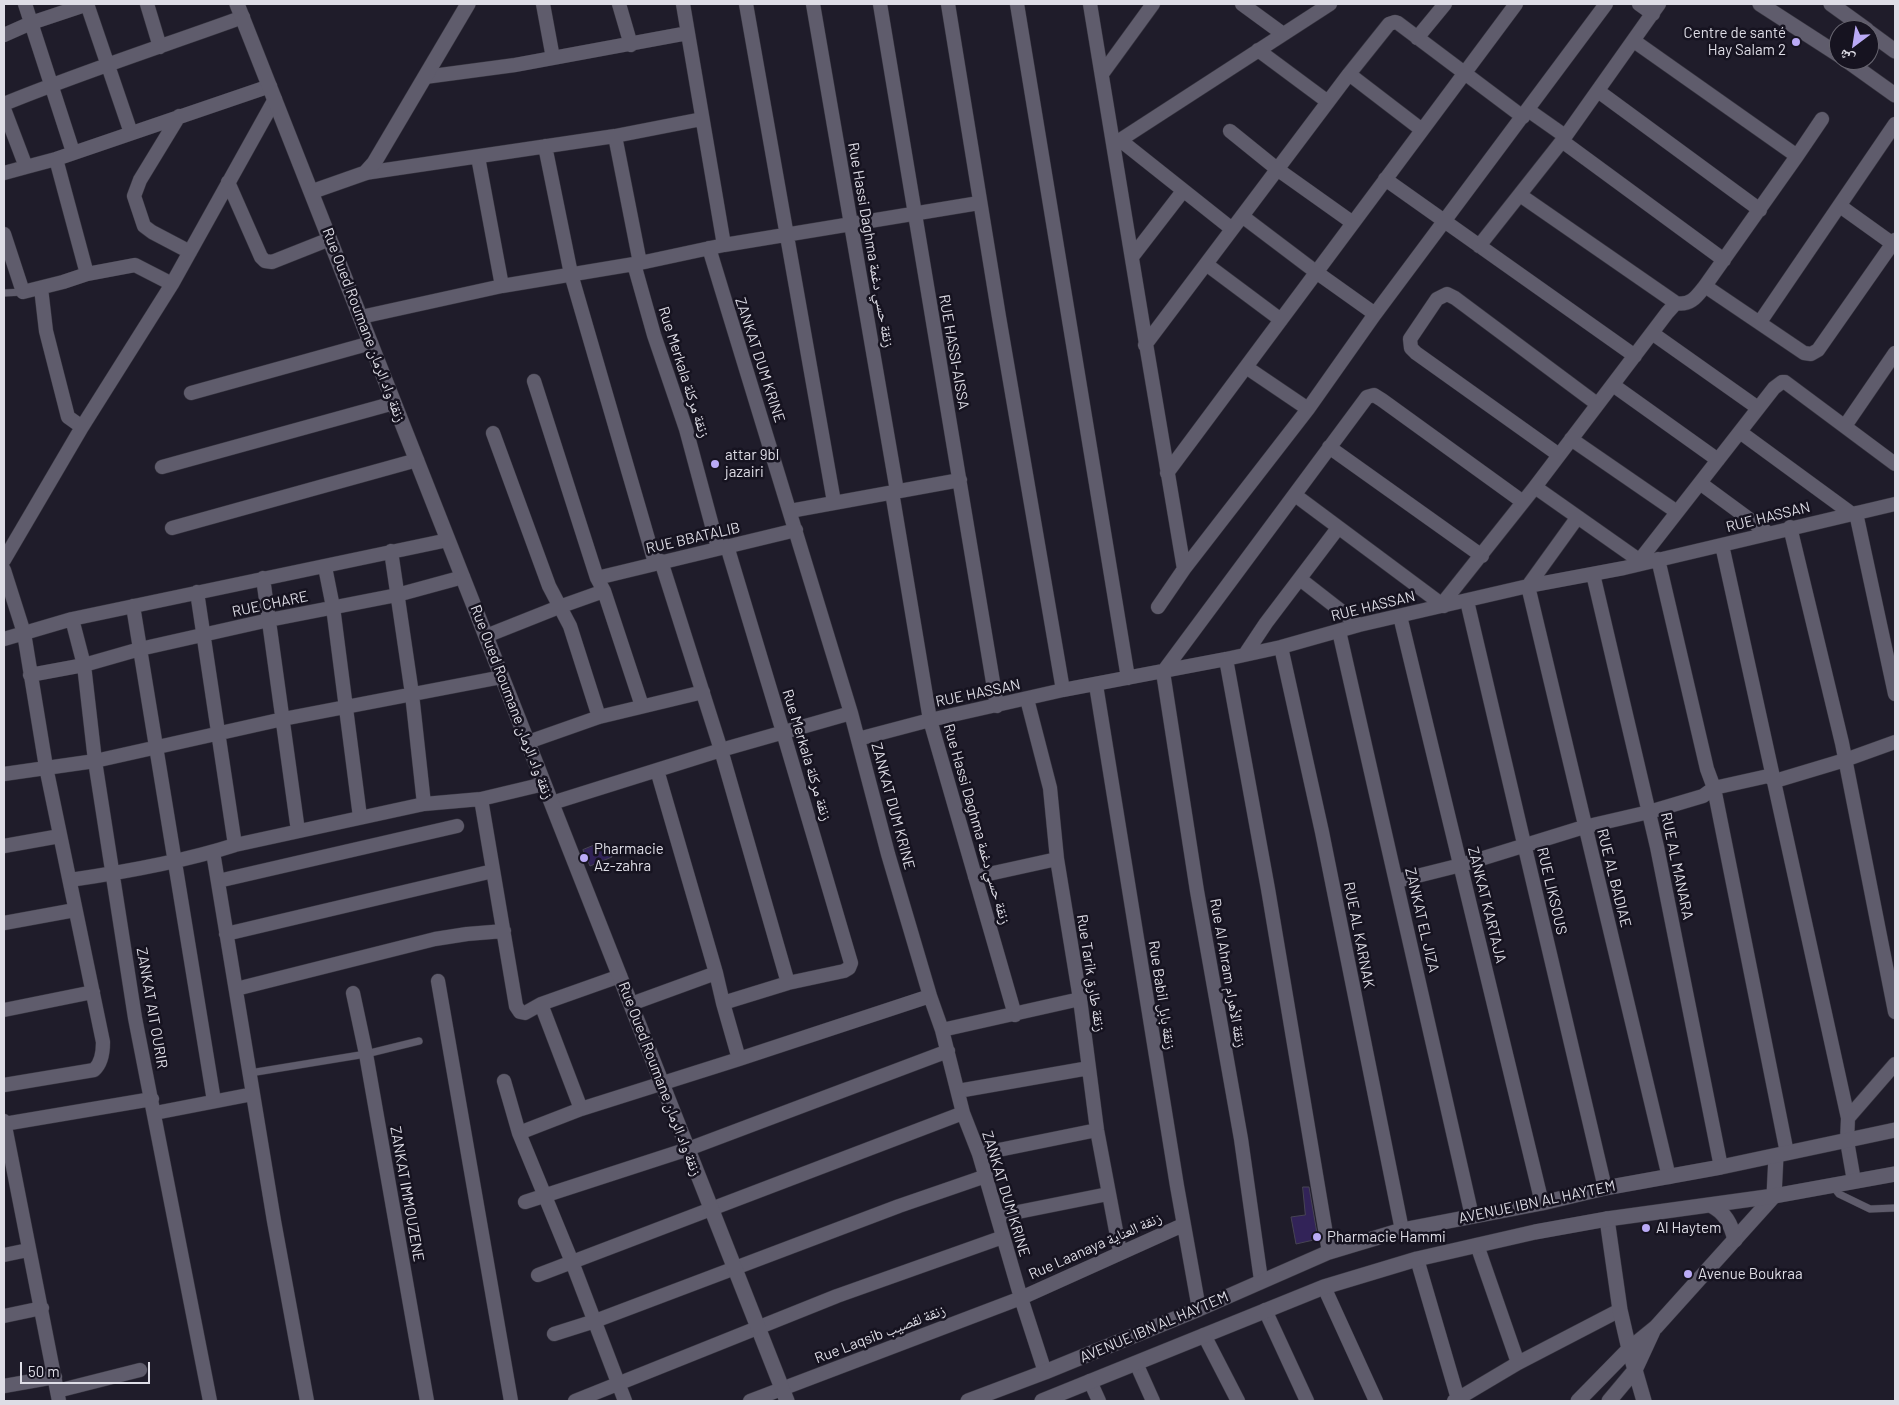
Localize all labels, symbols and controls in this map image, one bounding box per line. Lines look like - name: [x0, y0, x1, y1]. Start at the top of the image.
- north arrow: [1829, 20, 1879, 70]
- place label: Centre de santé Hay Salam 2: [1684, 24, 1786, 59]
- marker: Centre de santé Hay Salam 2: [1790, 36, 1802, 48]
- text: ش: [1836, 46, 1857, 69]
- street label: Rue Hassi Daghma زنقة حسي دغمة: [844, 141, 898, 349]
- street label: Rue Oued Roumane زنقة واد الرمان: [319, 225, 409, 425]
- street label: RUE HASSI-AISSA: [935, 293, 973, 411]
- street label: ZANKAT DUM KRINE: [731, 295, 789, 425]
- street label: Rue Merkala زنقة مركلة: [654, 304, 714, 440]
- place label: attar 9bl jazairi: [725, 446, 779, 481]
- marker: attar 9bl jazairi: [709, 458, 721, 470]
- street label: RUE HASSAN: [1724, 498, 1812, 536]
- street label: RUE BBATALIB: [644, 518, 742, 558]
- street label: RUE CHARE: [230, 587, 310, 621]
- street label: RUE HASSAN: [1329, 587, 1417, 625]
- street label: Rue Oued Roumane زنقة واد الرمان: [467, 602, 557, 802]
- street label: RUE HASSAN: [934, 675, 1022, 711]
- street label: Rue Merkala زنقة مركلة: [778, 687, 836, 823]
- street label: Rue Hassi Daghma زنقة حسي دغمة: [940, 722, 1014, 926]
- street label: ZANKAT DUM KRINE: [867, 741, 919, 871]
- street label: RUE AL MANARA: [1657, 811, 1697, 921]
- street label: RUE AL BADIAE: [1593, 827, 1635, 929]
- place label: Pharmacie Az-zahra: [594, 840, 664, 875]
- street label: ZANKAT KARTAJA: [1464, 845, 1510, 965]
- street label: RUE LIKSOUS: [1533, 846, 1571, 936]
- marker: Pharmacie Az-zahra: [578, 852, 590, 864]
- street label: ZANKAT EL JIZA: [1401, 866, 1443, 974]
- street label: RUE AL KARNAK: [1340, 880, 1378, 990]
- street label: Rue Al Ahram زنقة الأهرام: [1206, 897, 1250, 1049]
- street label: Rue Tarik زنقة طارق: [1073, 913, 1109, 1033]
- street label: Rue Babil زنقة بابل: [1145, 939, 1179, 1051]
- street label: ZANKAT AIT OURIR: [132, 946, 172, 1070]
- street label: Rue Oued Roumane زنقة واد الرمان: [615, 979, 705, 1179]
- street label: ZANKAT IMMOUZENE: [386, 1125, 428, 1263]
- street label: ZANKAT DUM KRINE: [978, 1129, 1034, 1259]
- street label: AVENUE IBN AL HAYTEM: [1457, 1177, 1617, 1227]
- street label: Rue Laanaya زنقة العناية: [1026, 1209, 1164, 1283]
- place label: Al Haytem: [1656, 1219, 1721, 1237]
- marker: Al Haytem: [1640, 1222, 1652, 1234]
- place label: Pharmacie Hammi: [1327, 1228, 1446, 1246]
- marker: Pharmacie Hammi: [1311, 1231, 1323, 1243]
- place label: Avenue Boukraa: [1698, 1265, 1803, 1283]
- marker: Avenue Boukraa: [1682, 1268, 1694, 1280]
- street label: AVENUE IBN AL HAYTEM: [1077, 1287, 1231, 1367]
- street label: Rue Laqsib زنقة لقصيب: [812, 1301, 948, 1367]
- scale bar: [22, 1352, 152, 1384]
- text: 50 m: [28, 1362, 60, 1380]

